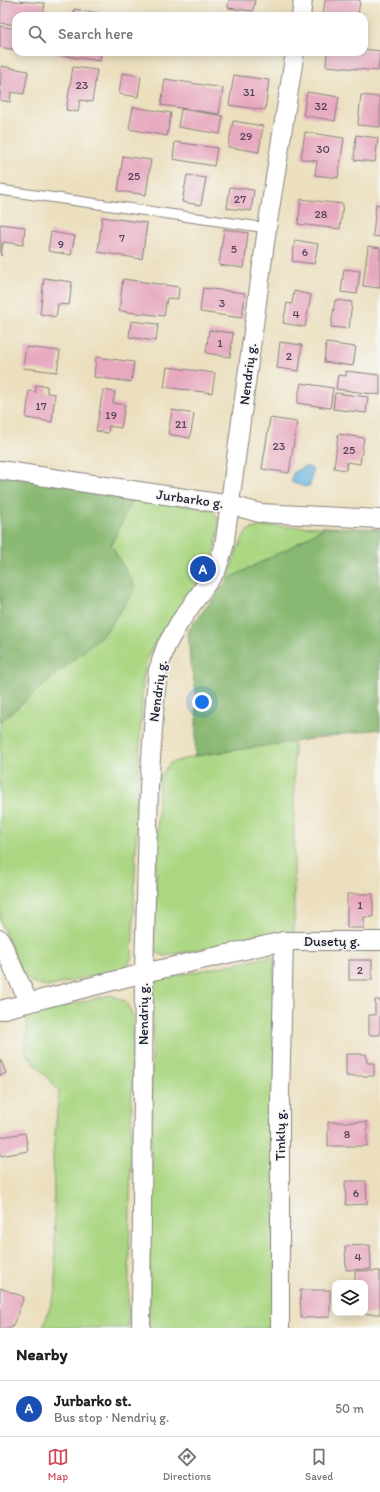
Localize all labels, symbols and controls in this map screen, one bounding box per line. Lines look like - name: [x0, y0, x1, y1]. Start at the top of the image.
- search box: [12, 12, 368, 56]
- icon: search: [26, 23, 48, 45]
- text: Search here: [58, 25, 133, 43]
- house number: 23: [76, 78, 89, 92]
- house number: 31: [243, 85, 255, 99]
- house number: 32: [315, 99, 328, 113]
- house number: 29: [240, 129, 252, 143]
- house number: 30: [316, 142, 330, 156]
- house number: 25: [128, 169, 140, 183]
- house number: 27: [234, 192, 246, 206]
- house number: 28: [315, 207, 328, 221]
- house number: 7: [119, 231, 125, 245]
- house number: 9: [58, 237, 64, 251]
- house number: 5: [231, 242, 237, 256]
- house number: 6: [302, 245, 308, 259]
- house number: 3: [219, 296, 226, 310]
- house number: 4: [292, 307, 300, 321]
- house number: 1: [217, 336, 223, 350]
- street label: Nendrių g.: [236, 342, 260, 406]
- house number: 2: [286, 349, 293, 363]
- house number: 17: [35, 399, 47, 413]
- house number: 19: [105, 408, 117, 422]
- house number: 21: [175, 417, 187, 431]
- house number: 23: [273, 439, 286, 453]
- house number: 25: [343, 443, 355, 457]
- street label: Jurbarko g.: [155, 486, 225, 512]
- pin: A: [190, 554, 216, 584]
- street label: Nendrių g.: [145, 659, 171, 723]
- your location: [192, 692, 212, 712]
- house number: 1: [357, 898, 363, 912]
- street label: Dusetų g.: [304, 933, 360, 950]
- house number: 2: [357, 963, 364, 977]
- street label: Nendrių g.: [135, 983, 152, 1045]
- street label: Tinklų g.: [272, 1109, 289, 1161]
- house number: 8: [344, 1127, 351, 1141]
- house number: 6: [353, 1186, 359, 1200]
- house number: 4: [354, 1250, 362, 1264]
- map controls: [332, 1280, 368, 1316]
- button: layers: [332, 1280, 368, 1316]
- text: Nearby: [16, 1344, 68, 1364]
- text: Jurbarko st.: [54, 1392, 131, 1410]
- text: A: [25, 1401, 33, 1416]
- text: 50 m: [335, 1401, 364, 1416]
- text: Bus stop · Nendrių g.: [54, 1410, 169, 1425]
- tab: Map: [47, 1446, 69, 1483]
- tab: Directions: [163, 1446, 211, 1483]
- tab: Saved: [305, 1446, 333, 1483]

